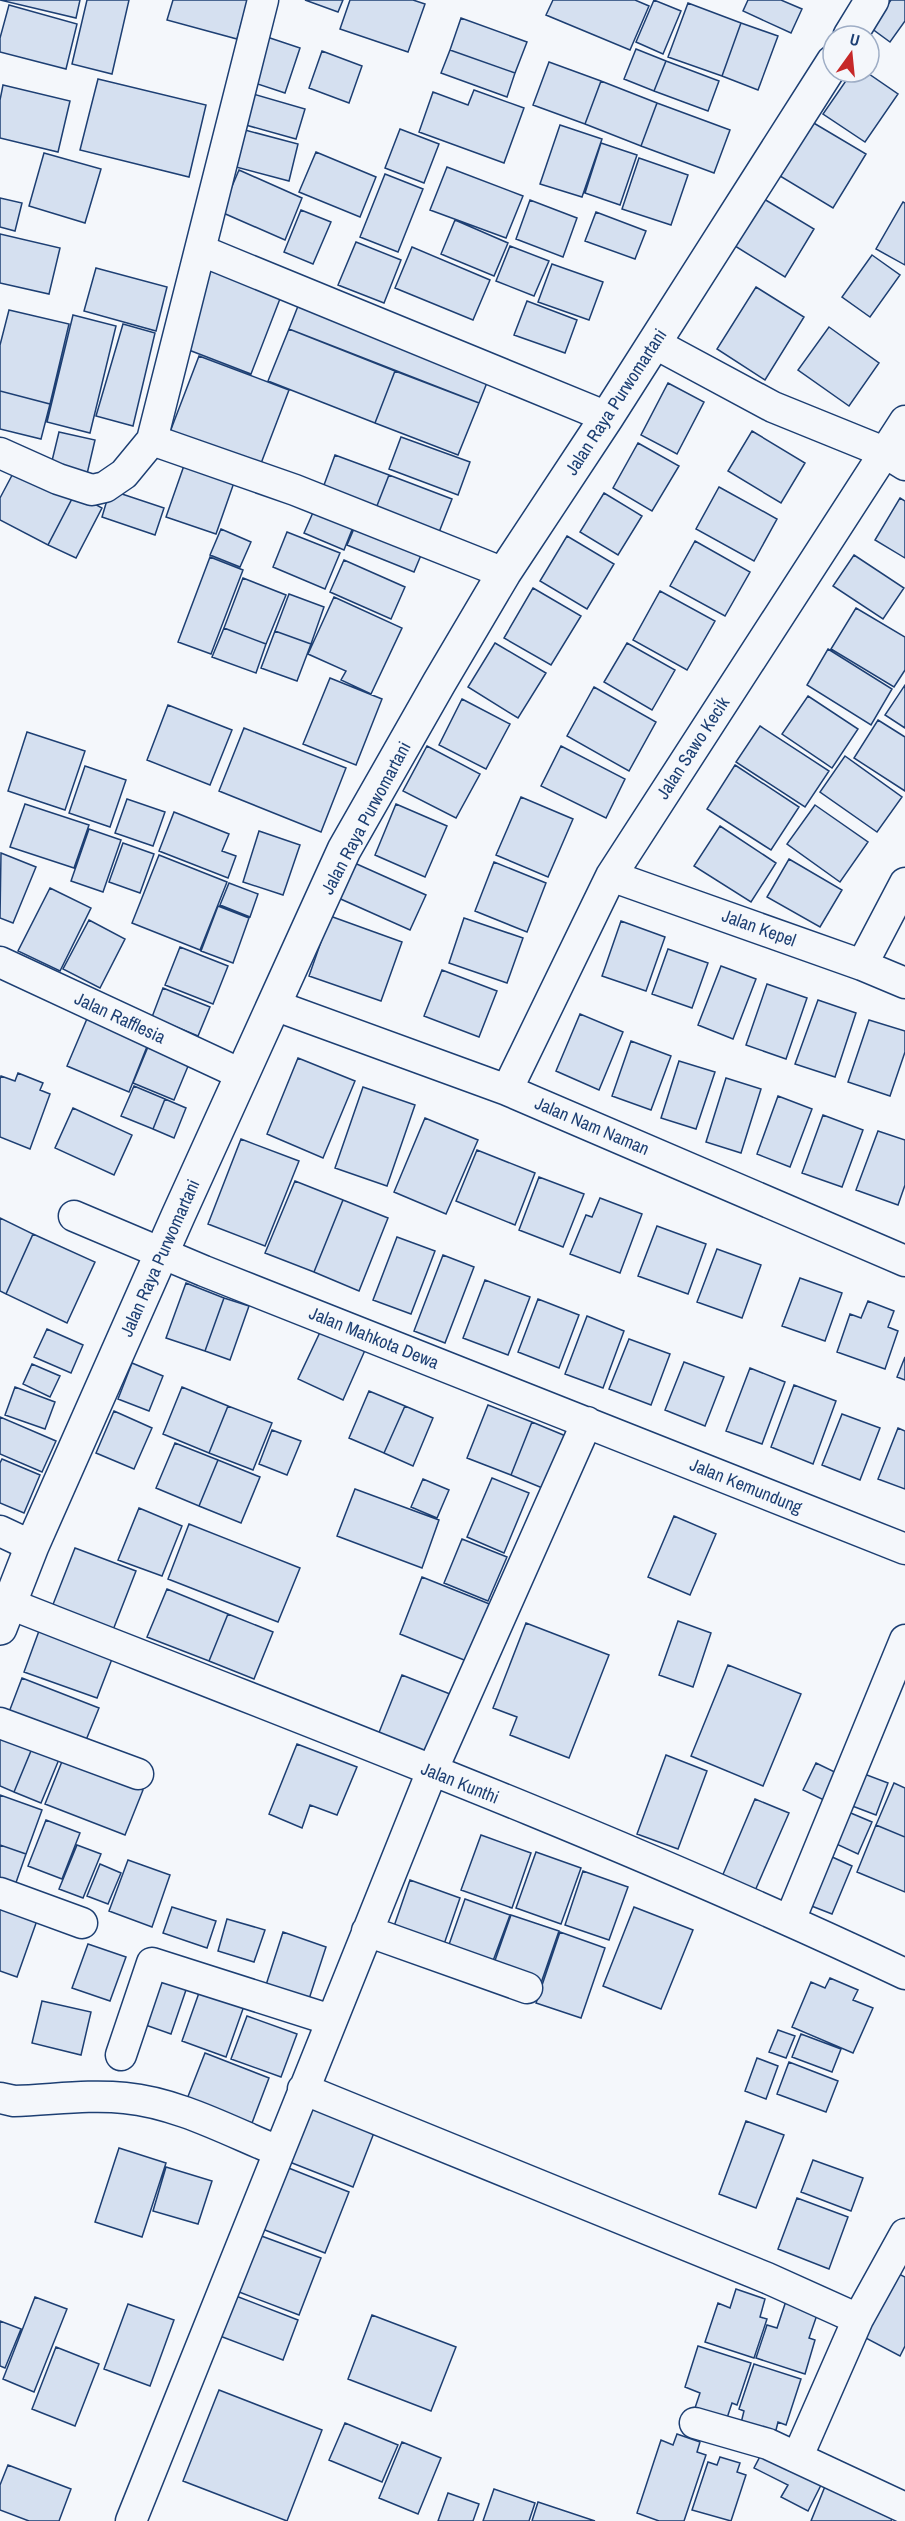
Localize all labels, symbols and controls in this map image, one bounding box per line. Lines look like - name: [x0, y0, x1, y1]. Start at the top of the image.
- north arrow: [821, 24, 881, 84]
- text: U: [847, 28, 862, 51]
- street label: Jalan Raya Purwomartani: [559, 324, 672, 480]
- street label: Jalan Sawo Kecik: [650, 691, 735, 804]
- street label: Jalan Raya Purwomartani: [315, 737, 416, 899]
- street label: Jalan Kepel: [719, 903, 800, 952]
- street label: Jalan Rafflesia: [71, 986, 170, 1049]
- street label: Jalan Nam Naman: [531, 1090, 653, 1161]
- street label: Jalan Raya Purwomartani: [114, 1175, 205, 1340]
- street label: Jalan Mahkota Dewa: [306, 1300, 443, 1375]
- street label: Jalan Kemundung: [686, 1452, 807, 1520]
- street label: Jalan Kunthi: [417, 1756, 503, 1809]

